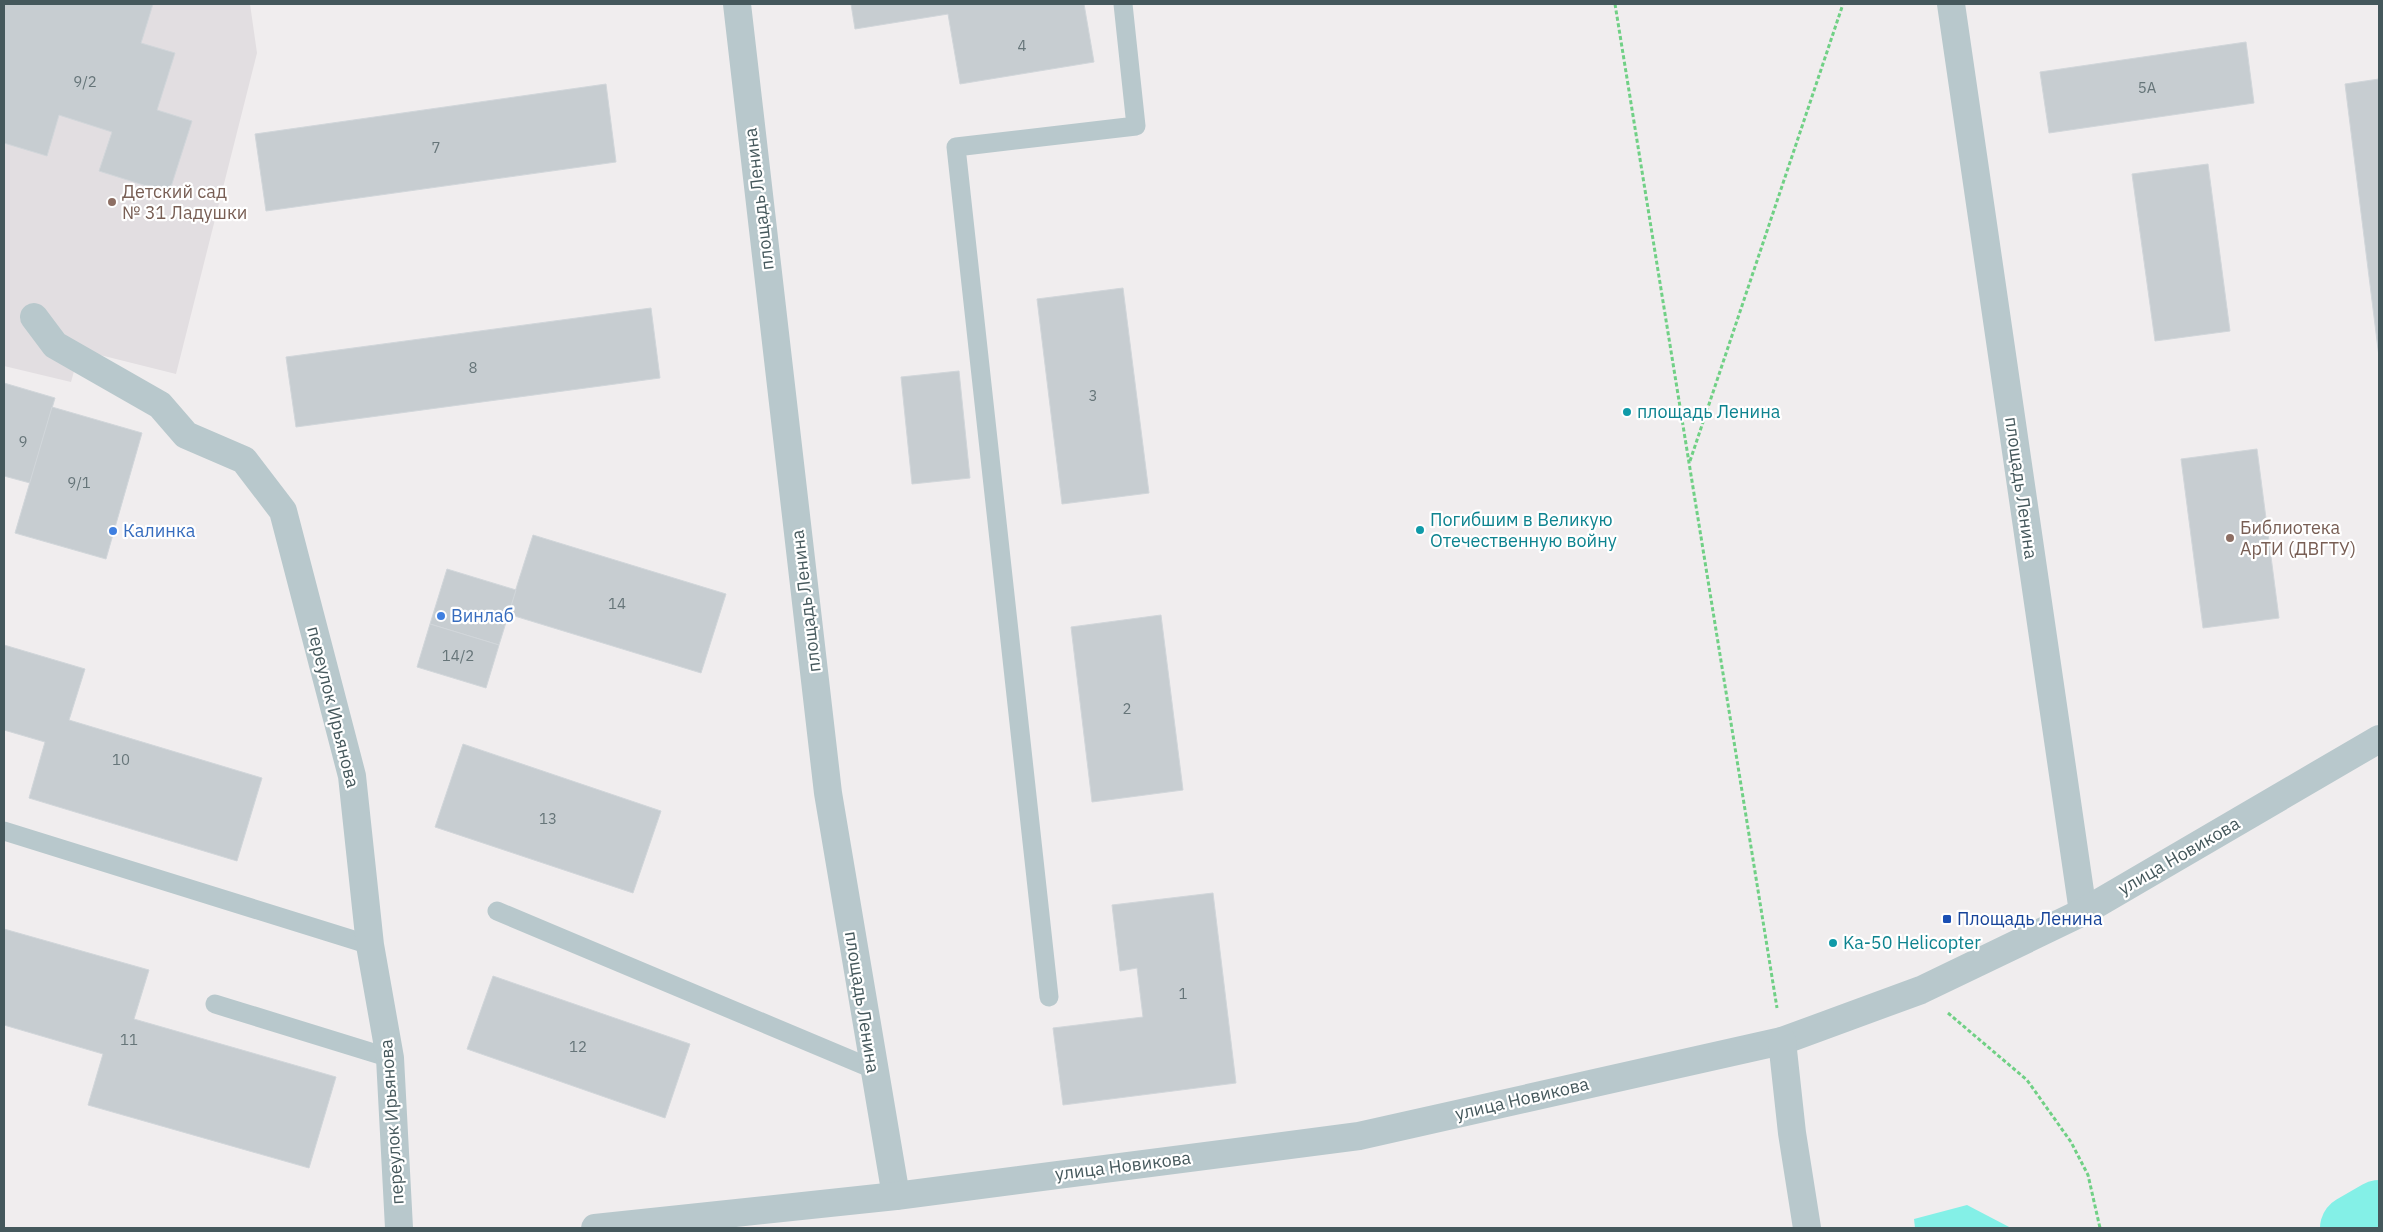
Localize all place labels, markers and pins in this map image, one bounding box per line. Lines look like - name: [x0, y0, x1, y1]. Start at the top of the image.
- place label: Детский сад № 31 Ладушки: [122, 180, 247, 224]
- marker: Детский сад № 31 Ладушки: [106, 196, 118, 208]
- place label: площадь Ленина: [1637, 400, 1781, 423]
- marker: площадь Ленина: [1621, 406, 1633, 418]
- place label: Погибшим в Великую Отечественную войну: [1430, 508, 1617, 552]
- place label: Библиотека АрТИ (ДВГТУ): [2240, 516, 2356, 560]
- place label: Калинка: [123, 519, 196, 542]
- marker: Погибшим в Великую Отечественную войну: [1414, 524, 1426, 536]
- marker: Калинка: [107, 525, 119, 537]
- marker: Библиотека АрТИ (ДВГТУ): [2224, 532, 2236, 544]
- place label: Винлаб: [451, 604, 514, 627]
- marker: Винлаб: [435, 610, 447, 622]
- place label: Площадь Ленина: [1957, 907, 2103, 930]
- marker: Площадь Ленина: [1941, 913, 1953, 925]
- place label: Ka-50 Helicopter: [1843, 931, 1981, 954]
- marker: Ka-50 Helicopter: [1827, 937, 1839, 949]

